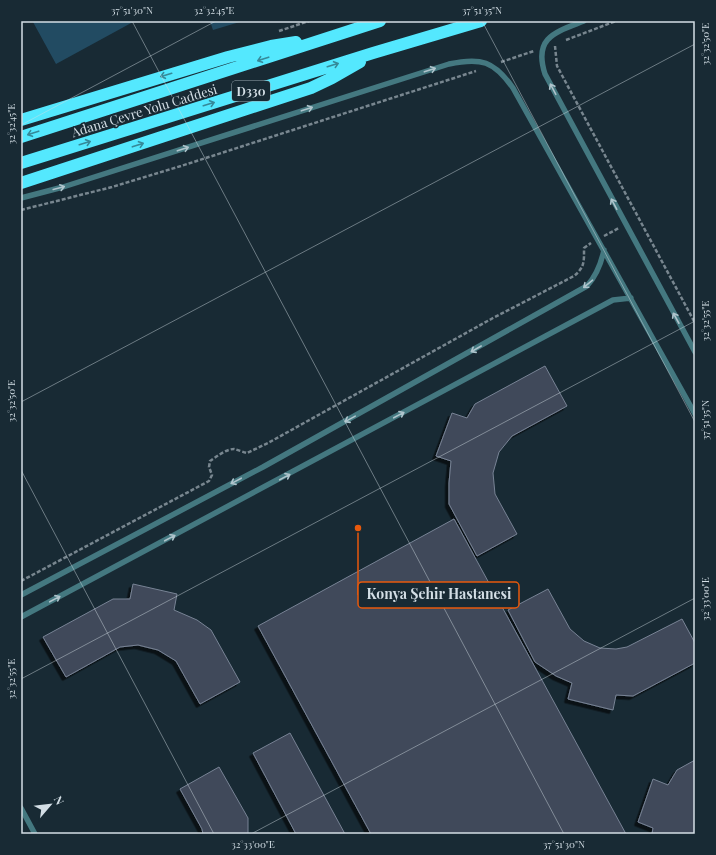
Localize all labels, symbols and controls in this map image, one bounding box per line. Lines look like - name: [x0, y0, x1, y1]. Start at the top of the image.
- text: 37°51'30"N: [111, 3, 153, 17]
- text: 32°32'45"E: [194, 3, 234, 17]
- text: 37°51'35"N: [462, 3, 502, 17]
- text: 32°32'50"E: [698, 23, 712, 65]
- one-way arrow: [256, 56, 269, 63]
- one-way arrow: [327, 61, 340, 68]
- one-way arrow: [424, 66, 437, 73]
- one-way arrow: [160, 72, 173, 79]
- street label: Adana Çevre Yolu Caddesi: [68, 80, 219, 141]
- road number: D330: [232, 81, 270, 101]
- one-way arrow: [548, 83, 556, 95]
- one-way arrow: [202, 100, 215, 107]
- text: 32°32'45"E: [4, 104, 18, 144]
- one-way arrow: [300, 105, 313, 112]
- one-way arrow: [26, 130, 39, 137]
- one-way arrow: [78, 139, 91, 146]
- one-way arrow: [131, 141, 144, 148]
- one-way arrow: [176, 145, 189, 152]
- one-way arrow: [52, 184, 65, 191]
- one-way arrow: [610, 198, 618, 210]
- one-way arrow: [583, 280, 593, 289]
- text: 32°32'55"E: [698, 301, 712, 341]
- one-way arrow: [672, 312, 680, 324]
- one-way arrow: [470, 346, 482, 353]
- text: 32°32'50"E: [4, 380, 18, 422]
- text: 37°51'35"N: [698, 400, 712, 440]
- one-way arrow: [393, 411, 405, 418]
- one-way arrow: [344, 415, 356, 423]
- one-way arrow: [279, 472, 291, 480]
- one-way arrow: [230, 478, 242, 485]
- one-way arrow: [164, 533, 176, 541]
- text: 32°33'00"E: [698, 577, 712, 621]
- callout: Konya Şehir Hastanesi: [358, 582, 519, 608]
- text: Konya Şehir Hastanesi: [367, 584, 512, 603]
- one-way arrow: [49, 595, 61, 602]
- text: 32°32'55"E: [4, 659, 18, 699]
- north arrow: [30, 785, 70, 825]
- text: N: [51, 793, 68, 807]
- text: 32°33'00"E: [231, 837, 275, 851]
- text: 37°51'30"N: [543, 837, 585, 851]

